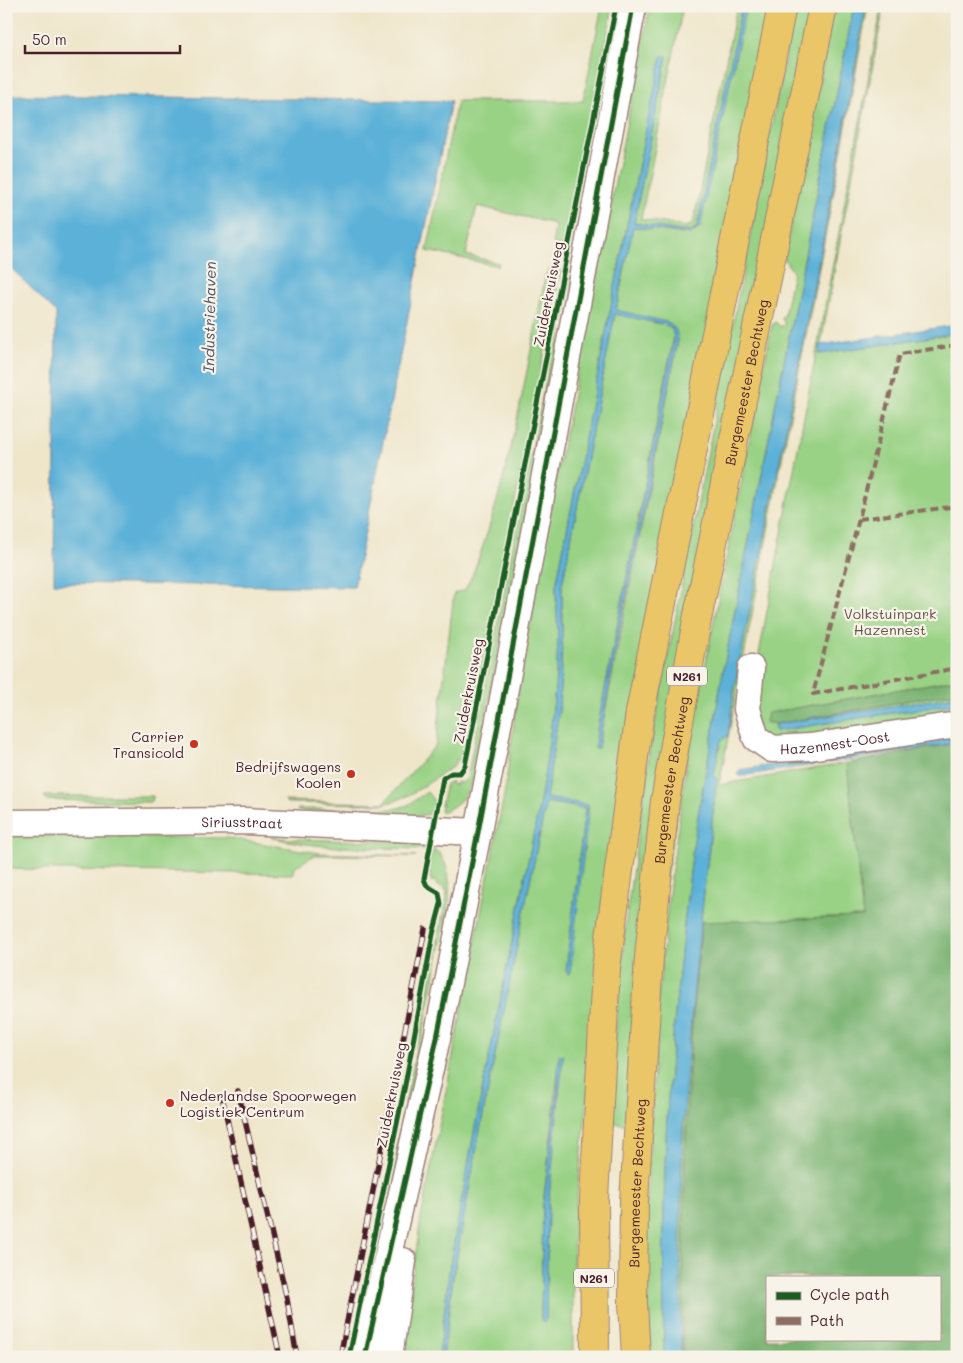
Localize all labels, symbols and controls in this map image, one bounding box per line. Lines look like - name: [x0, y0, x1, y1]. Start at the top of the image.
- scale bar: [25, 22, 180, 54]
- text: 50 m: [32, 29, 67, 49]
- street label: Zuiderkruisweg: [528, 240, 568, 348]
- water label: Industriehaven: [198, 261, 220, 373]
- street label: Burgemeester Bechtweg: [719, 297, 772, 467]
- park label: Volkstuinpark Hazennest: [844, 604, 936, 639]
- street label: Zuiderkruisweg: [448, 637, 488, 745]
- road number: N261: [667, 666, 707, 686]
- street label: Burgemeester Bechtweg: [649, 695, 693, 865]
- street label: Hazennest-Oost: [779, 726, 891, 758]
- place label: Carrier Transicold: [113, 727, 184, 762]
- marker: Carrier Transicold: [188, 738, 200, 750]
- place label: Bedrijfswagens Koolen: [236, 757, 341, 792]
- marker: Bedrijfswagens Koolen: [345, 768, 357, 780]
- street label: Siriusstraat: [201, 811, 283, 832]
- street label: Zuiderkruisweg: [371, 1041, 411, 1149]
- place label: Nederlandse Spoorwegen Logistiek Centrum: [180, 1086, 357, 1121]
- marker: Nederlandse Spoorwegen Logistiek Centrum: [164, 1097, 176, 1109]
- street label: Burgemeester Bechtweg: [624, 1098, 650, 1268]
- road number: N261: [574, 1268, 614, 1288]
- legend: [766, 1276, 940, 1340]
- text: Cycle path: [810, 1284, 889, 1304]
- text: Path: [810, 1310, 844, 1330]

